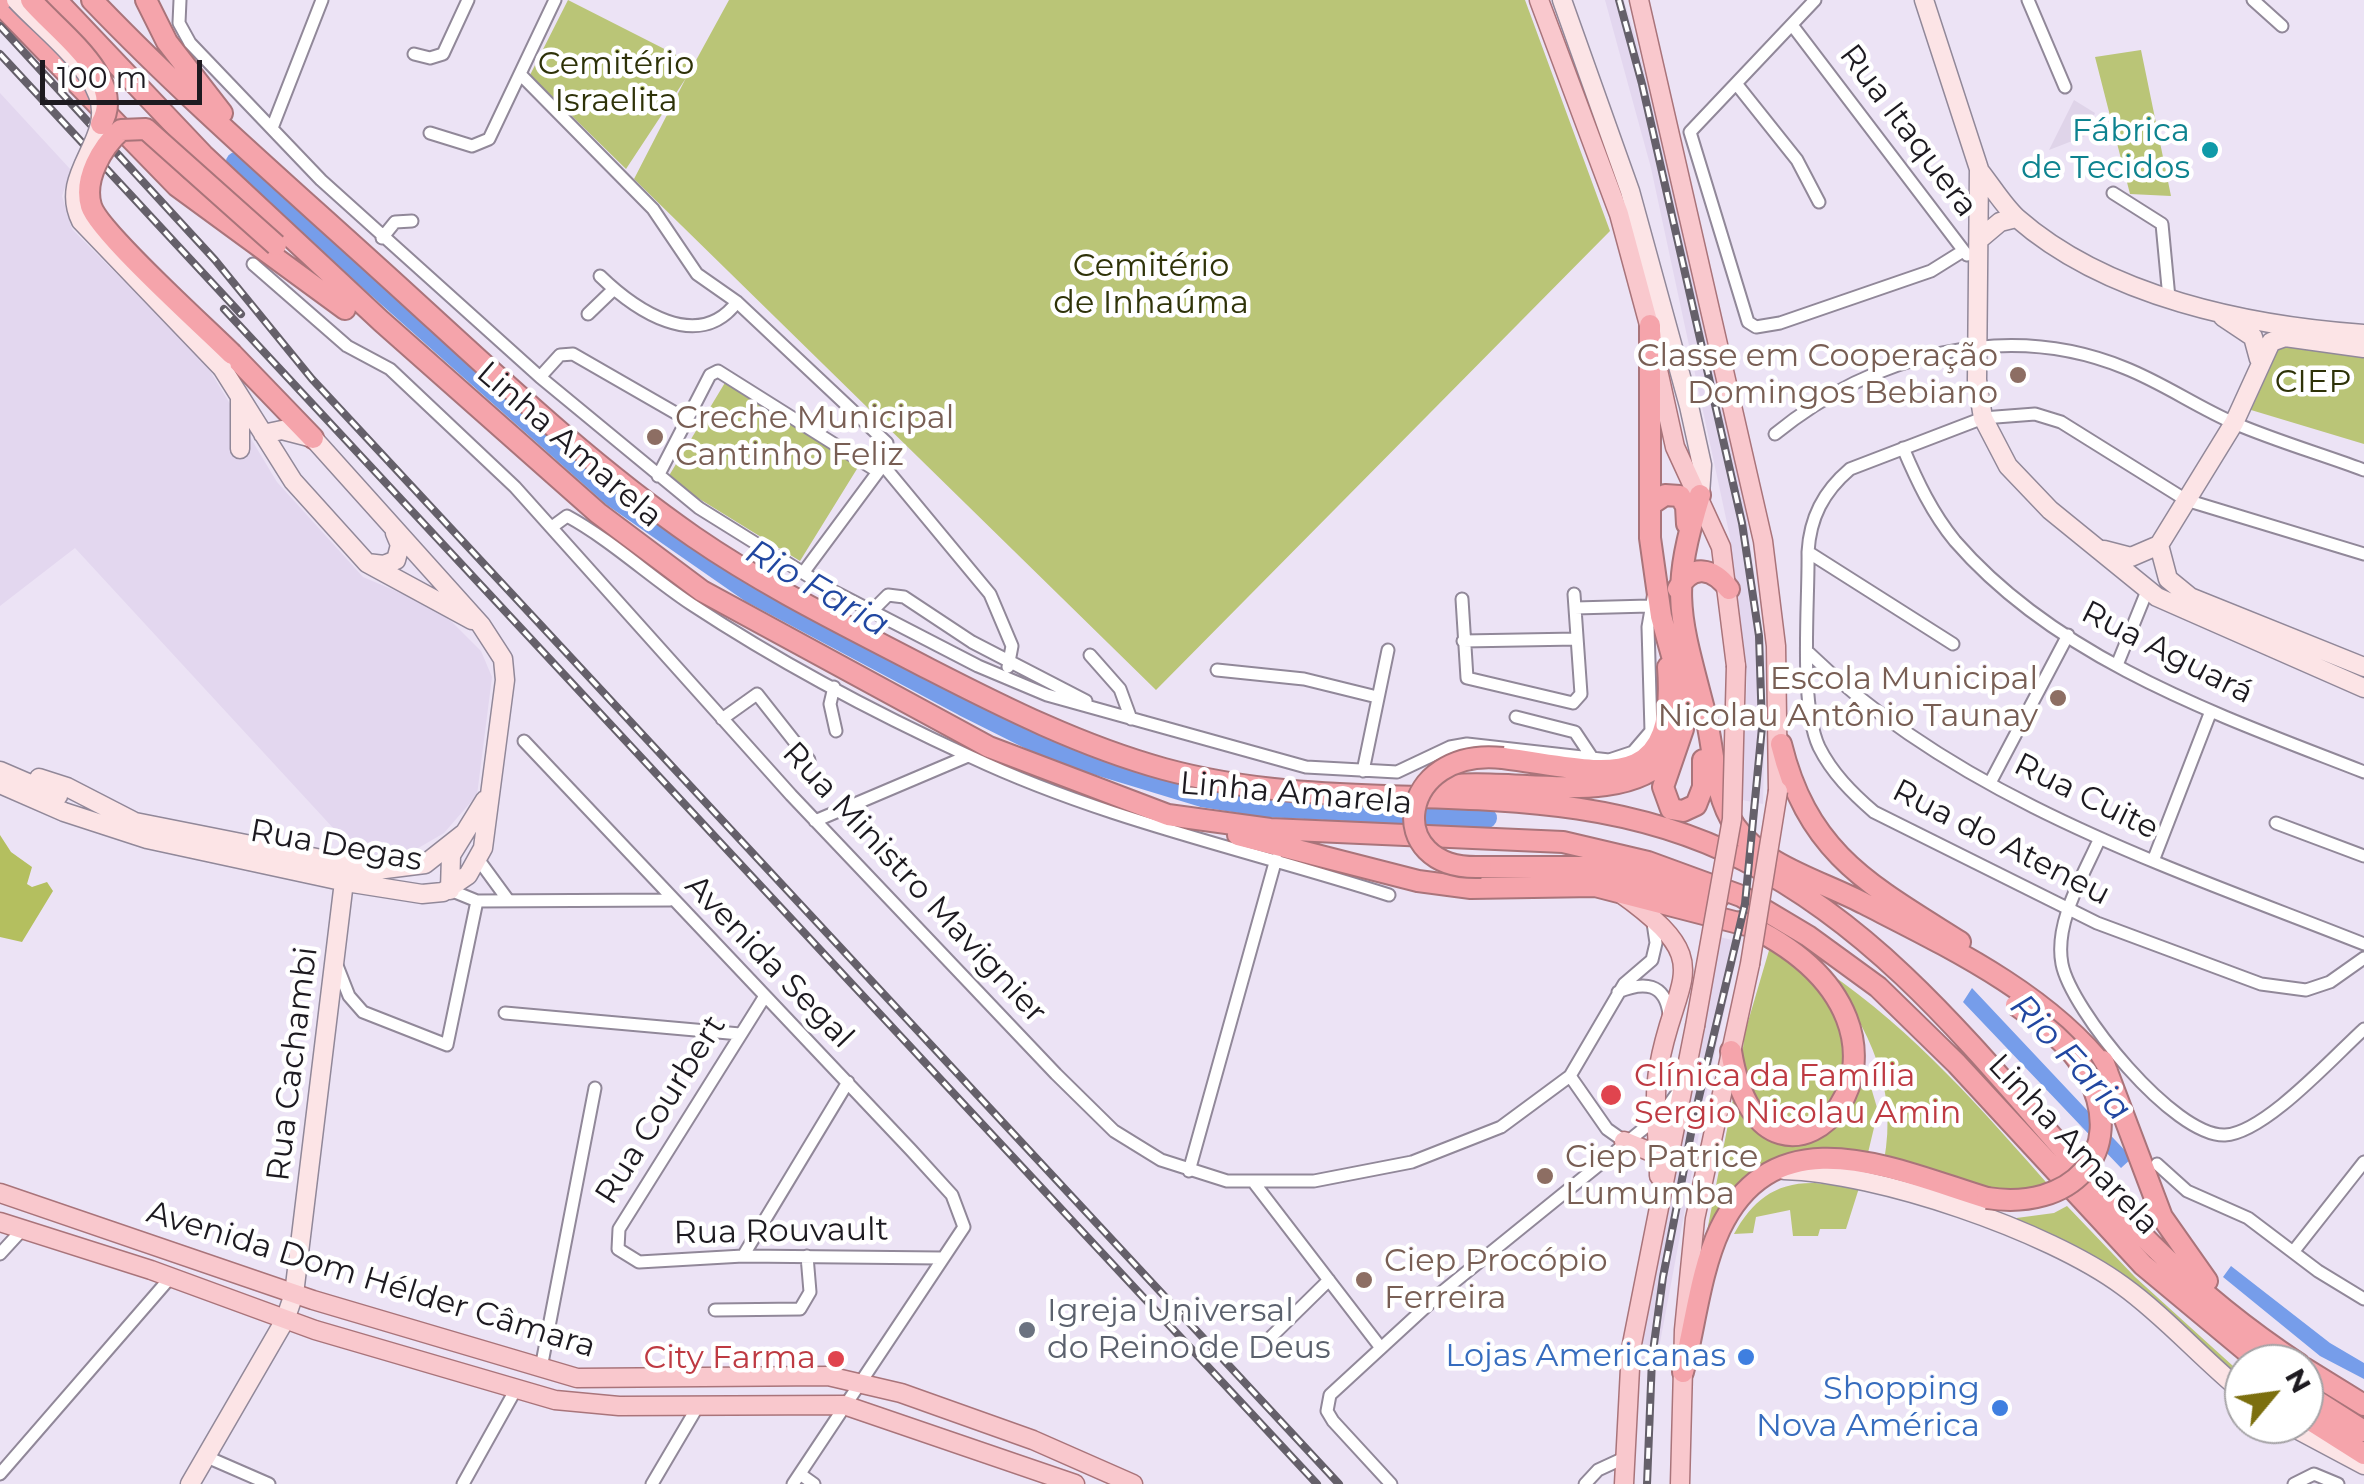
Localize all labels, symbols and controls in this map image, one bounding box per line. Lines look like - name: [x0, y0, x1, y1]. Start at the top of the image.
- street label: Rua Itaquera: [1831, 37, 1985, 225]
- scale bar: [45, 40, 208, 102]
- park label: Cemitério Israelita: [538, 46, 694, 121]
- text: 100 m: [57, 59, 147, 96]
- place label: Fábrica de Tecidos: [2021, 113, 2190, 188]
- marker: Fábrica de Tecidos: [2199, 139, 2221, 161]
- park label: Cemitério de Inhaúma: [1053, 248, 1249, 323]
- place label: Classe em Cooperação Domingos Bebiano: [1637, 338, 1998, 413]
- street label: Linha Amarela: [468, 354, 670, 536]
- marker: Classe em Cooperação Domingos Bebiano: [2007, 364, 2029, 386]
- park label: CIEP: [2275, 364, 2351, 402]
- place label: Creche Municipal Cantinho Feliz: [675, 400, 954, 475]
- marker: Creche Municipal Cantinho Feliz: [644, 426, 666, 448]
- water label: Rio Faria: [738, 531, 896, 647]
- street label: Rua Aguará: [2075, 593, 2259, 713]
- place label: Escola Municipal Nicolau Antônio Taunay: [1657, 661, 2038, 736]
- marker: Escola Municipal Nicolau Antônio Taunay: [2047, 687, 2069, 709]
- street label: Rua Ministro Mavignier: [774, 735, 1054, 1031]
- street label: Rua Cuite: [2008, 746, 2164, 848]
- street label: Linha Amarela: [1178, 765, 1414, 823]
- street label: Rua do Ateneu: [1886, 772, 2116, 914]
- street label: Rua Degas: [247, 812, 425, 880]
- street label: Avenida Segal: [677, 867, 861, 1057]
- street label: Rua Cachambi: [260, 945, 326, 1183]
- water label: Rio Faria: [2001, 986, 2139, 1130]
- street label: Rua Courbert: [588, 1009, 734, 1211]
- street label: Linha Amarela: [1980, 1047, 2166, 1243]
- place label: Clínica da Família Sergio Nicolau Amin: [1634, 1058, 1961, 1133]
- marker: Clínica da Família Sergio Nicolau Amin: [1598, 1082, 1624, 1108]
- place label: Ciep Patrice Lumumba: [1565, 1139, 1758, 1214]
- marker: Ciep Patrice Lumumba: [1534, 1165, 1556, 1187]
- street label: Avenida Dom Hélder Câmara: [142, 1193, 600, 1367]
- street label: Rua Rouvault: [673, 1211, 889, 1253]
- place label: Ciep Procópio Ferreira: [1384, 1243, 1608, 1318]
- marker: Ciep Procópio Ferreira: [1353, 1269, 1375, 1291]
- place label: Igreja Universal do Reino de Deus: [1047, 1293, 1331, 1368]
- marker: Igreja Universal do Reino de Deus: [1016, 1319, 1038, 1341]
- place label: Lojas Americanas: [1445, 1338, 1726, 1376]
- place label: City Farma: [644, 1340, 816, 1378]
- north arrow: [2224, 1344, 2324, 1444]
- marker: Lojas Americanas: [1735, 1346, 1757, 1368]
- marker: City Farma: [825, 1348, 847, 1370]
- text: N: [2278, 1362, 2319, 1399]
- place label: Shopping Nova América: [1756, 1371, 1980, 1446]
- marker: Shopping Nova América: [1989, 1397, 2011, 1419]

